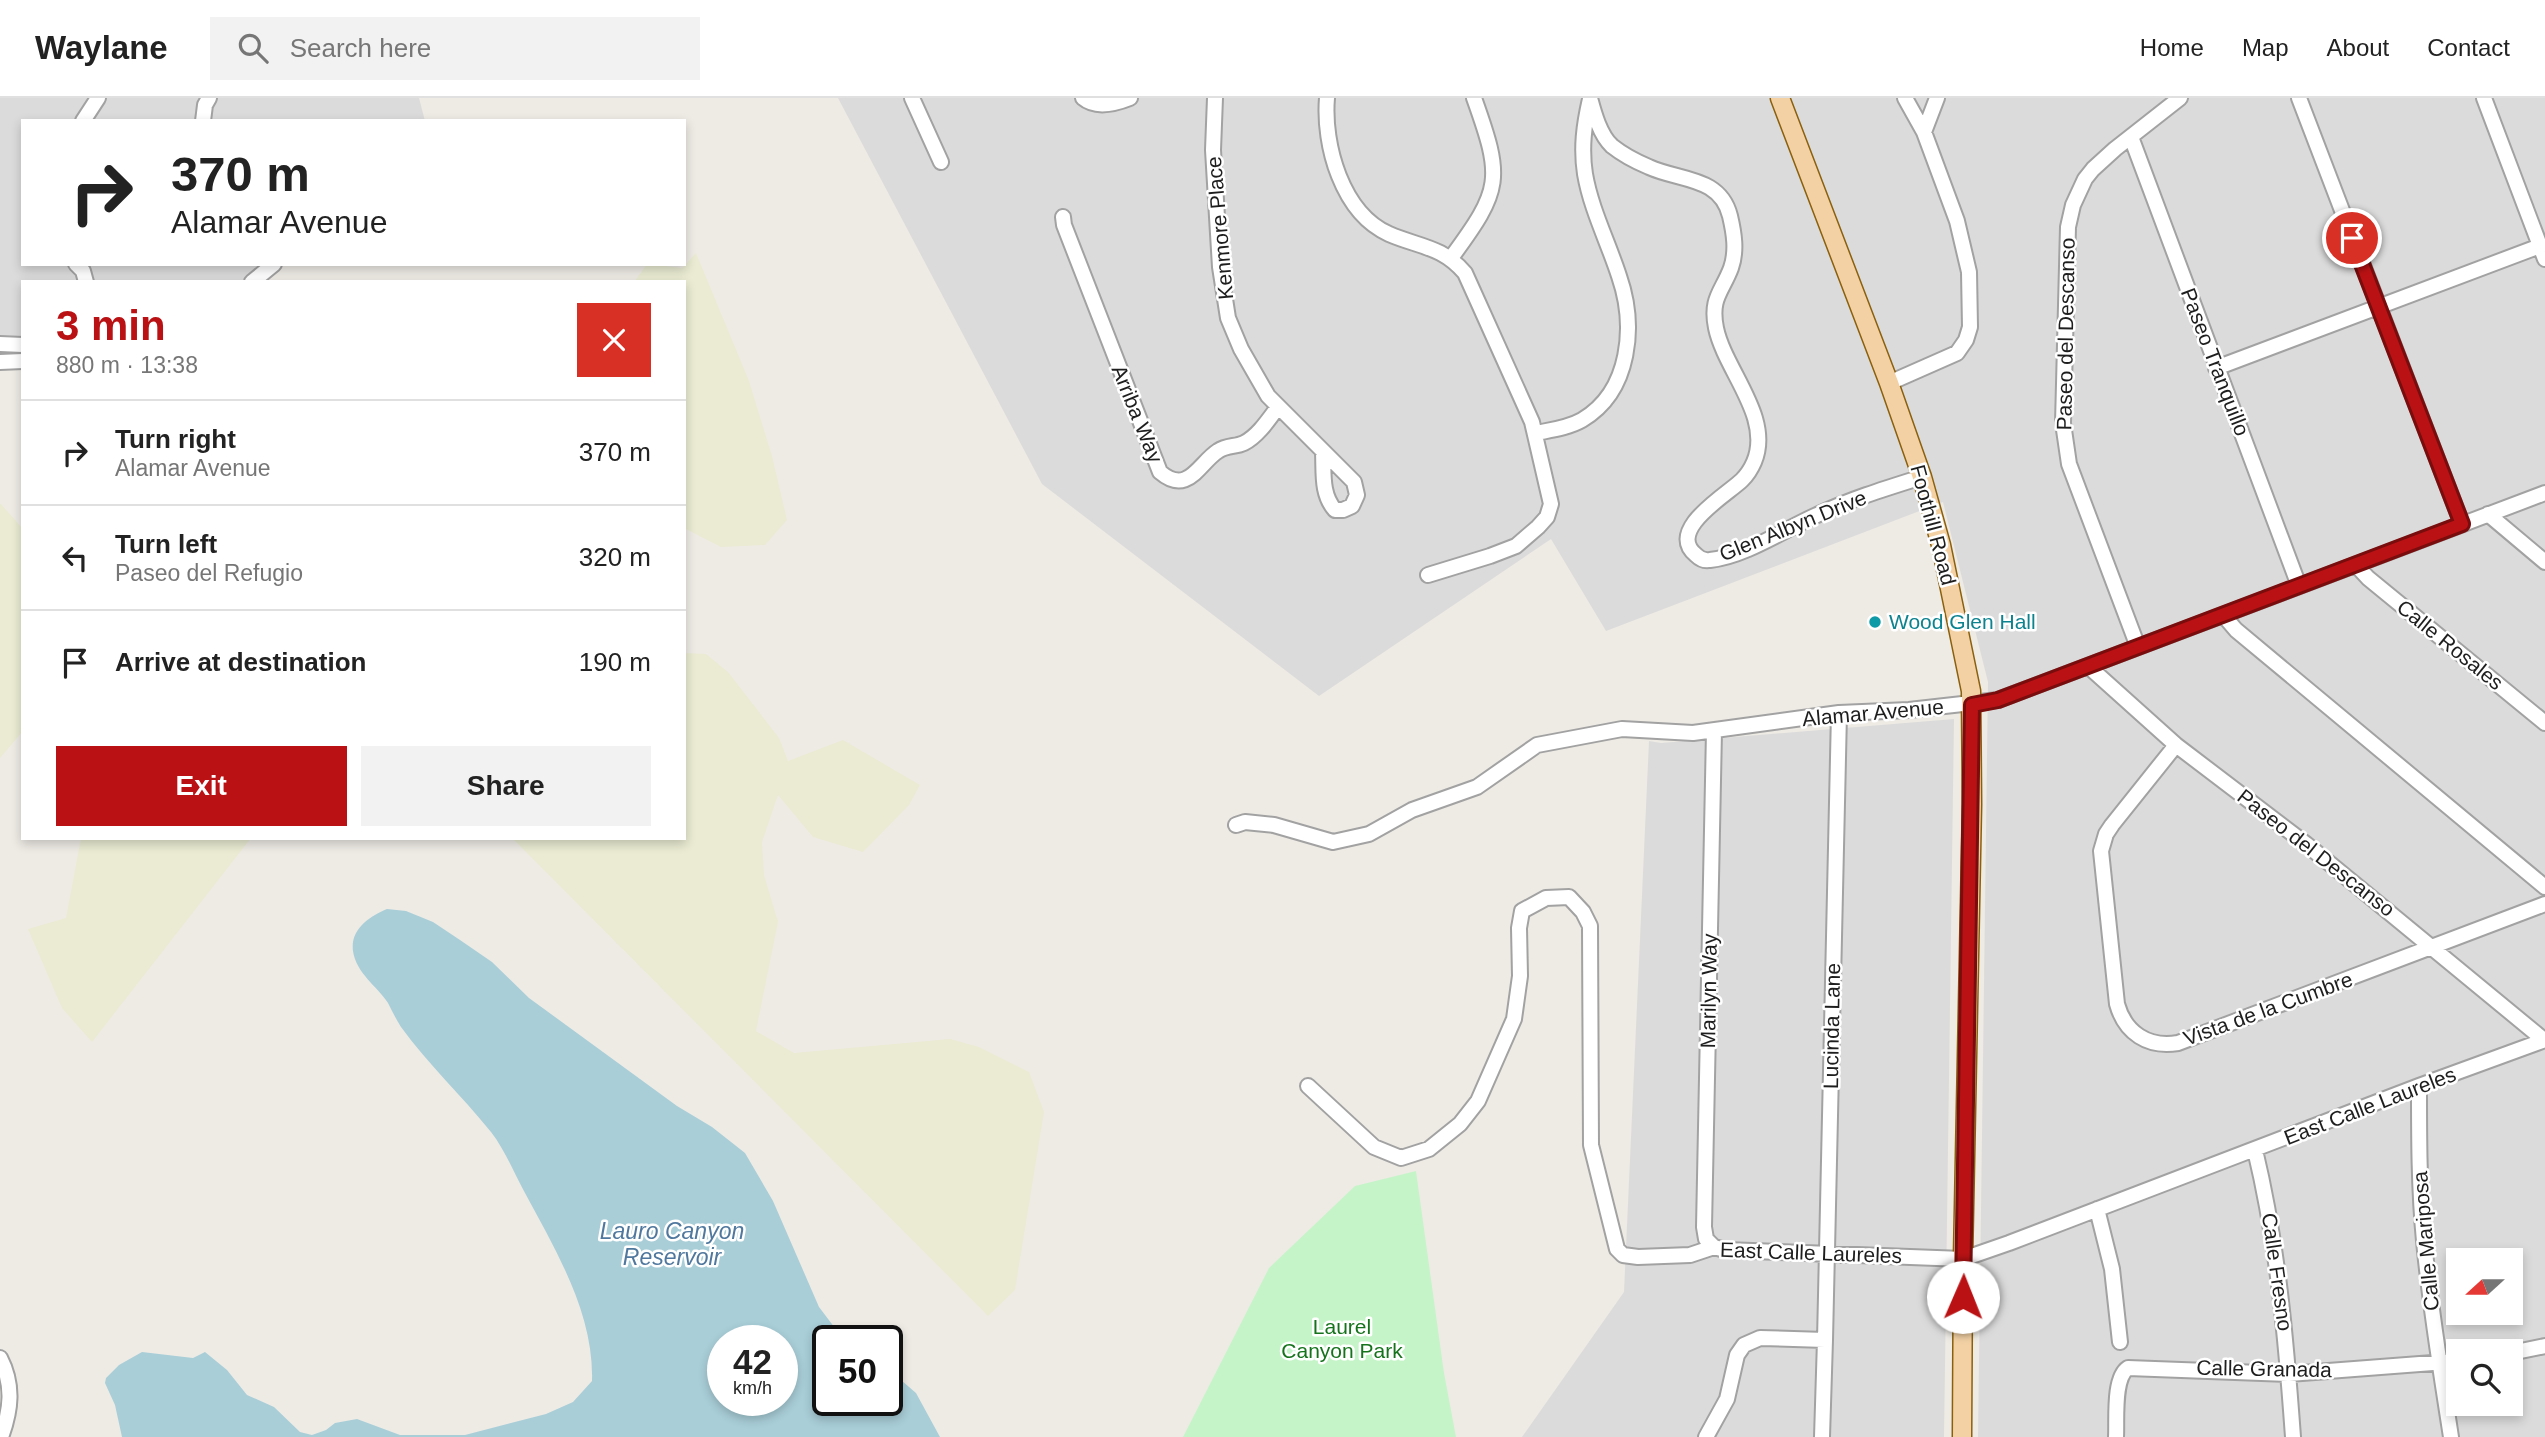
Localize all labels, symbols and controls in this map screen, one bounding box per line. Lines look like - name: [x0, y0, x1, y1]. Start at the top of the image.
- search box: [210, 17, 700, 80]
- text: Waylane: [35, 29, 168, 66]
- icon: search: [234, 29, 272, 67]
- text: Search here: [290, 33, 431, 63]
- text: Home: [2140, 34, 2204, 61]
- text: Map: [2242, 34, 2289, 61]
- text: About: [2327, 34, 2389, 61]
- text: Contact: [2427, 34, 2510, 61]
- icon: right: [56, 147, 147, 238]
- text: 370 m: [171, 147, 310, 201]
- street label: Kenmore Place: [1202, 156, 1237, 301]
- text: Alamar Avenue: [171, 204, 387, 240]
- pin: [2322, 208, 2382, 268]
- icon: arrive: [2333, 219, 2371, 257]
- street label: Paseo del Descanso: [2052, 237, 2079, 430]
- street label: Paseo Tranquillo: [2177, 285, 2254, 439]
- text: 3 min: [56, 302, 166, 349]
- button: close: [577, 303, 651, 377]
- text: 880 m · 13:38: [56, 352, 198, 378]
- street label: Arriba Way: [1107, 362, 1168, 466]
- text: Turn right: [115, 424, 236, 454]
- icon: right: [56, 434, 94, 472]
- text: 370 m: [579, 437, 651, 467]
- text: Alamar Avenue: [115, 455, 271, 481]
- street label: Foothill Road: [1906, 462, 1961, 588]
- street label: Glen Albyn Drive: [1716, 486, 1870, 565]
- text: Turn left: [115, 529, 217, 559]
- icon: left: [56, 539, 94, 577]
- text: 320 m: [579, 542, 651, 572]
- text: Paseo del Refugio: [115, 560, 303, 586]
- street label: Calle Rosales: [2393, 595, 2508, 694]
- place label: Wood Glen Hall: [1889, 610, 2036, 633]
- marker: Wood Glen Hall: [1867, 614, 1883, 630]
- icon: arrive: [56, 644, 94, 682]
- text: Arrive at destination: [115, 647, 366, 677]
- text: 190 m: [579, 647, 651, 677]
- street label: Alamar Avenue: [1801, 695, 1945, 730]
- button: Exit: [56, 746, 347, 826]
- button: Share: [361, 746, 651, 826]
- street label: Paseo del Descanso: [2233, 784, 2399, 921]
- street label: Marilyn Way: [1696, 933, 1721, 1049]
- street label: Lucinda Lane: [1819, 963, 1844, 1089]
- street label: Vista de la Cumbre: [2180, 967, 2355, 1050]
- street label: East Calle Laureles: [2281, 1062, 2459, 1149]
- street label: Calle Mariposa: [2408, 1170, 2443, 1312]
- street label: Calle Fresno: [2258, 1211, 2297, 1332]
- water label: Lauro Canyon Reservoir: [600, 1218, 744, 1270]
- street label: East Calle Laureles: [1720, 1238, 1902, 1267]
- north arrow: [2446, 1248, 2524, 1325]
- map controls: [2446, 1248, 2523, 1416]
- position arrow: [1926, 1260, 2000, 1334]
- park label: Laurel Canyon Park: [1281, 1315, 1403, 1362]
- speed limit sign: 50: [812, 1325, 903, 1416]
- button: search: [2446, 1339, 2523, 1416]
- text: 42: [733, 1342, 772, 1381]
- street label: Calle Granada: [2196, 1356, 2332, 1381]
- text: km/h: [733, 1378, 772, 1398]

